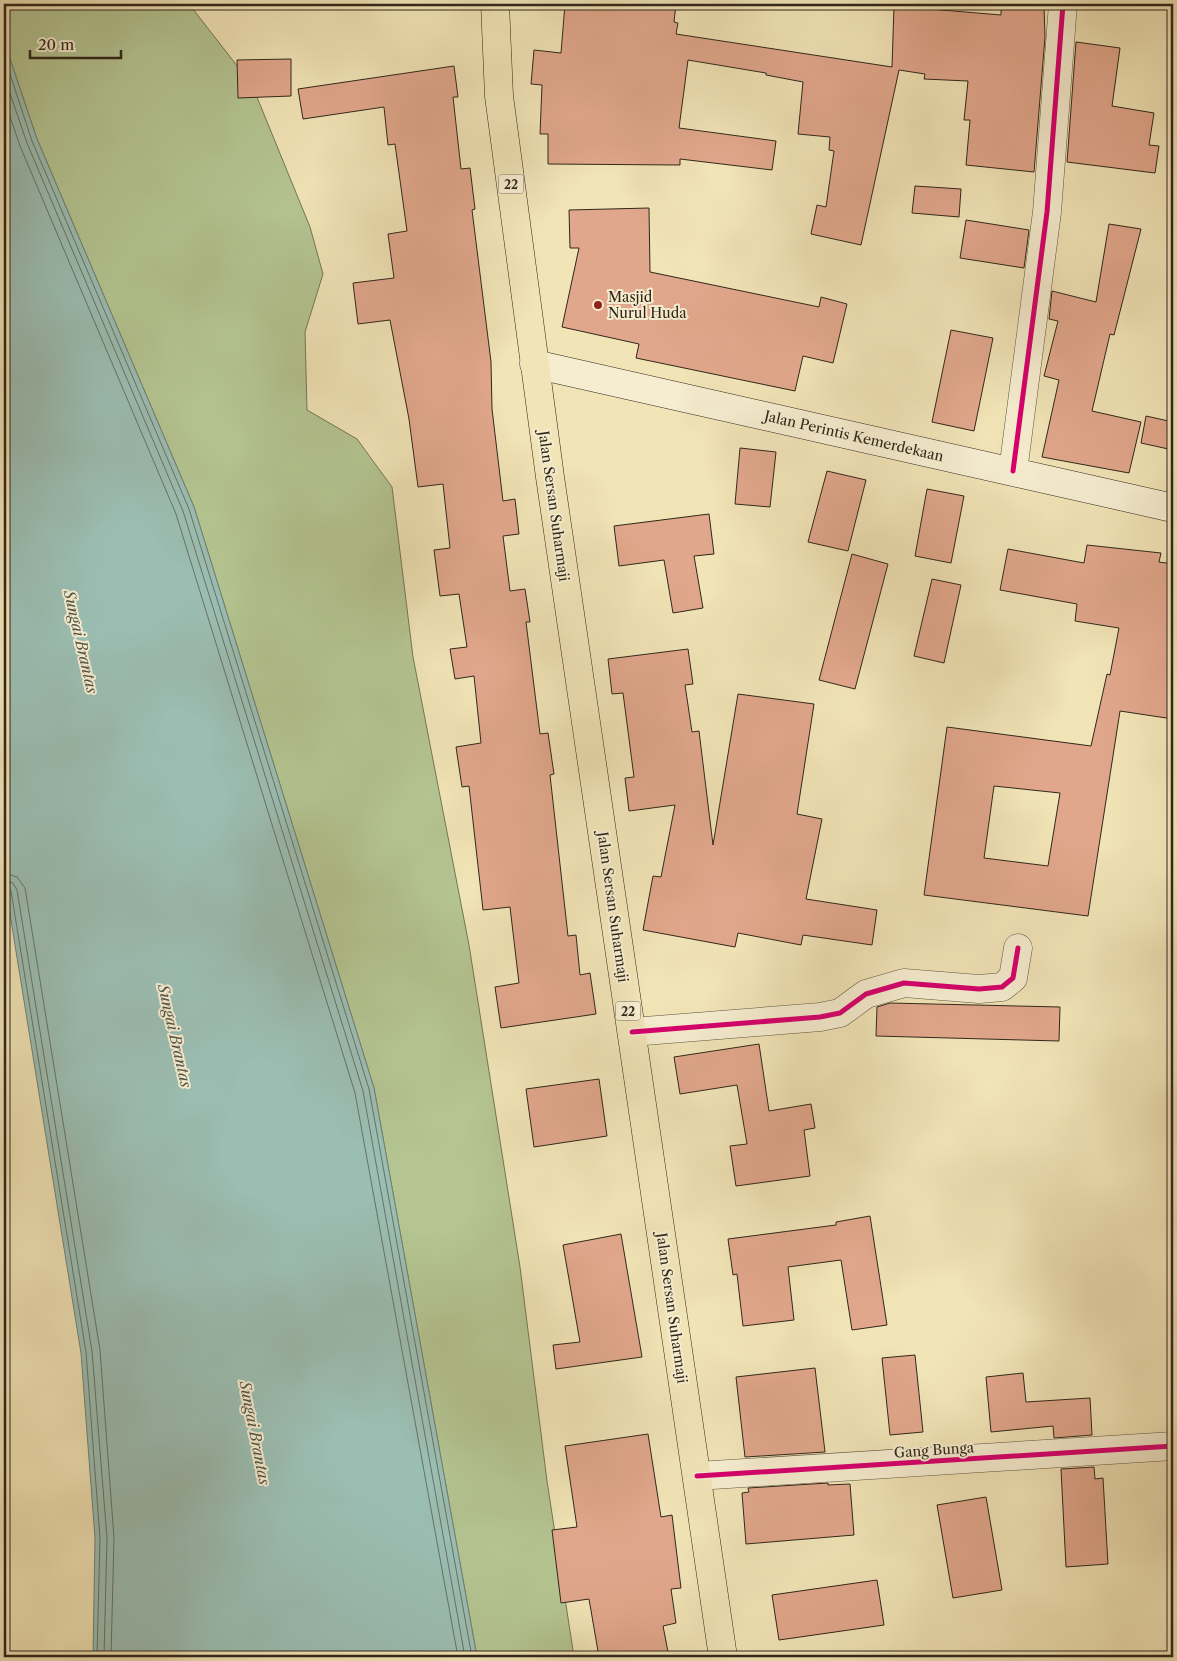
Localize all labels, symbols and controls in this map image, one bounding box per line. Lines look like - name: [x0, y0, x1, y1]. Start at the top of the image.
- scale bar: [30, 28, 121, 60]
- text: 20 m: [38, 35, 74, 54]
- road number: 22: [498, 174, 524, 193]
- place label: Masjid Nurul Huda: [608, 288, 687, 322]
- marker: Masjid Nurul Huda: [592, 299, 604, 311]
- street label: Jalan Perintis Kemerdekaan: [761, 406, 946, 465]
- street label: Jalan Sersan Suharmaji: [534, 428, 573, 583]
- water label: Sungai Brantas: [60, 587, 102, 696]
- street label: Jalan Sersan Suharmaji: [593, 829, 632, 984]
- water label: Sungai Brantas: [154, 981, 196, 1090]
- road number: 22: [616, 1001, 640, 1020]
- street label: Jalan Sersan Suharmaji: [652, 1230, 691, 1385]
- water label: Sungai Brantas: [235, 1378, 274, 1487]
- street label: Gang Bunga: [893, 1438, 975, 1462]

